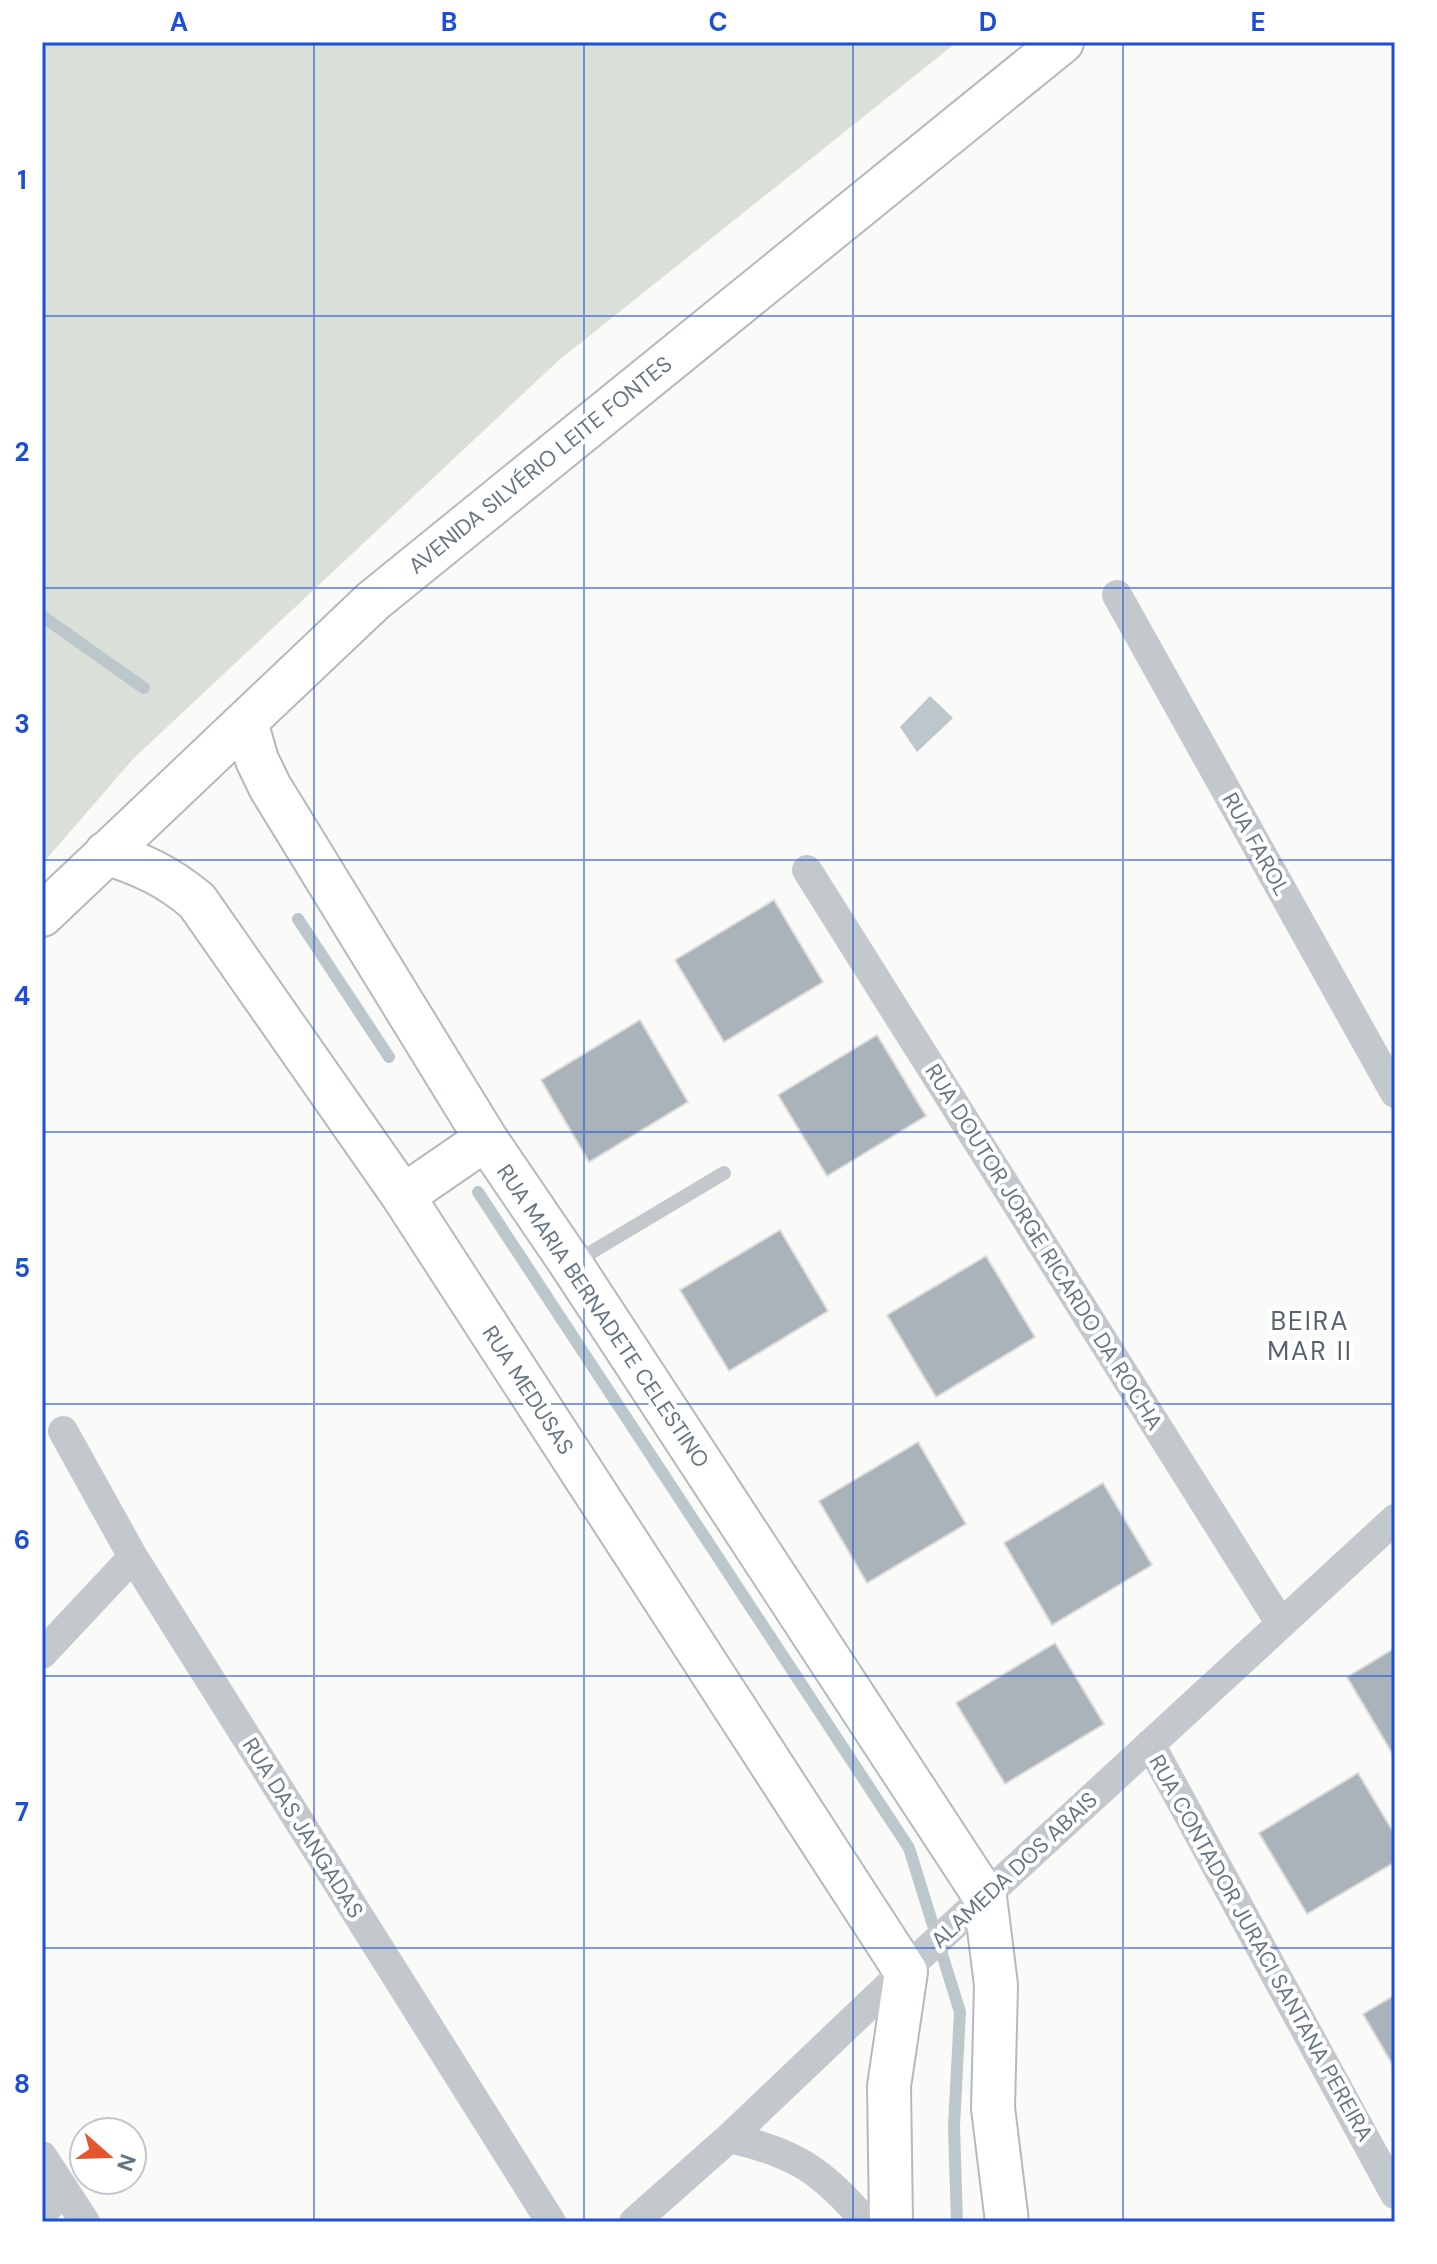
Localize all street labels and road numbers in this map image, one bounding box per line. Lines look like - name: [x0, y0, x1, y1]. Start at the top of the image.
- street label: AVENIDA SILVÉRIO LEITE FONTES: [402, 350, 678, 580]
- street label: RUA FAROL: [1216, 787, 1296, 901]
- street label: RUA DOUTOR JORGE RICARDO DA ROCHA: [919, 1058, 1169, 1436]
- street label: RUA MARIA BERNADETE CELESTINO: [490, 1159, 716, 1473]
- street label: RUA MEDUSAS: [476, 1320, 580, 1460]
- street label: RUA DAS JANGADAS: [236, 1732, 370, 1924]
- street label: RUA CONTADOR JURACI SANTANA PEREIRA: [1142, 1750, 1380, 2146]
- street label: ALAMEDA DOS ABAIS: [925, 1785, 1103, 1955]

